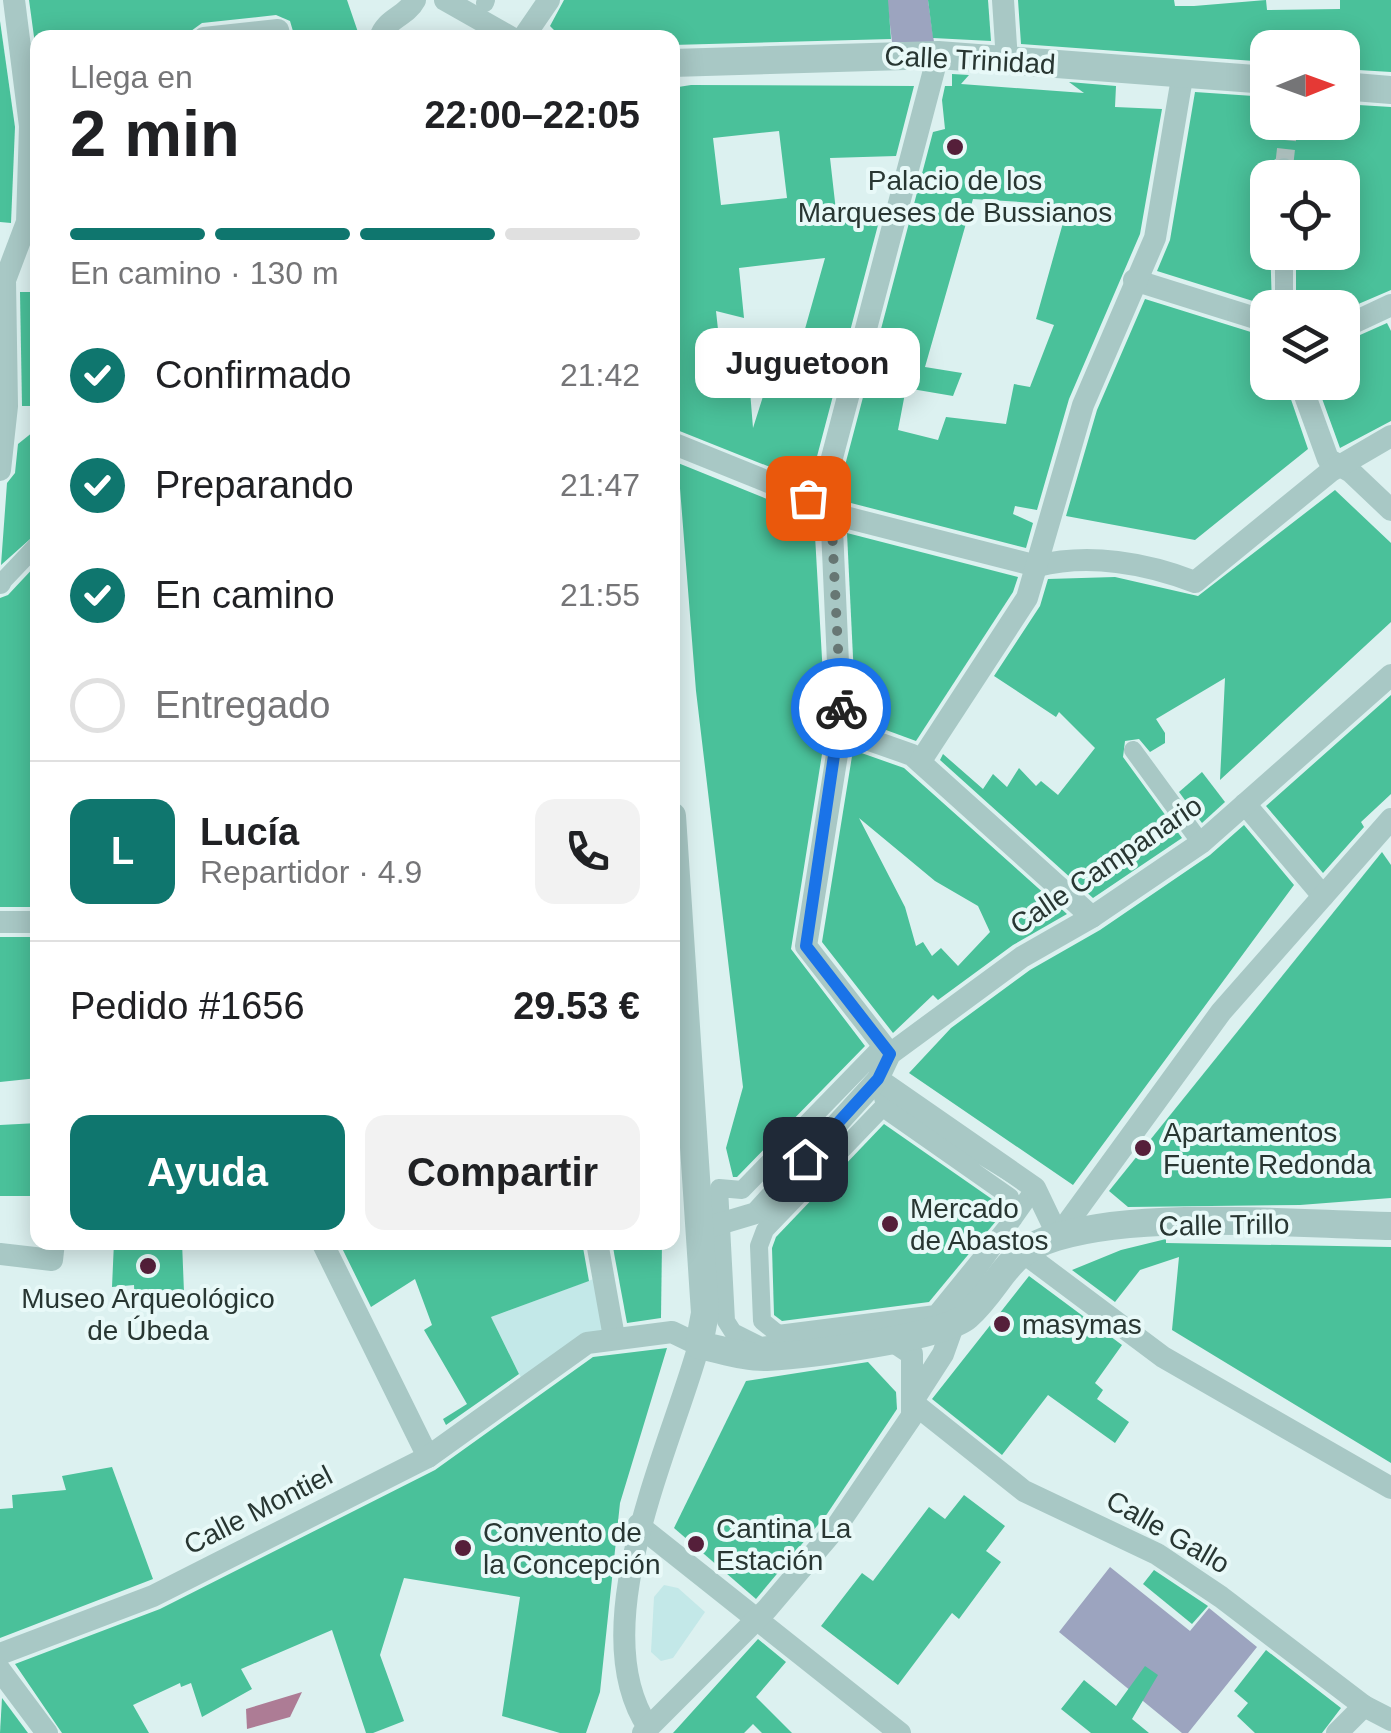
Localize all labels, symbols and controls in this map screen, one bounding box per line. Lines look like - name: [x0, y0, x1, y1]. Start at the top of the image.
- north arrow: [1250, 30, 1360, 140]
- map controls: [1250, 30, 1360, 400]
- street label: Calle Trinidad: [884, 40, 1056, 80]
- text: Llega en: [70, 59, 193, 95]
- text: 22:00–22:05: [424, 94, 640, 136]
- text: 2 min: [70, 97, 240, 170]
- marker: Palacio de los Marqueses de Bussianos: [944, 136, 966, 158]
- button: locate: [1250, 160, 1360, 270]
- place label: Palacio de los Marqueses de Bussianos: [798, 165, 1112, 228]
- text: En camino · 130 m: [70, 255, 339, 291]
- button: layers: [1250, 290, 1360, 400]
- callout: Juguetoon: [696, 328, 920, 398]
- text: Juguetoon: [726, 345, 889, 381]
- icon: check: [70, 348, 125, 403]
- text: Confirmado: [155, 354, 351, 396]
- text: 21:42: [560, 357, 640, 393]
- pin: [766, 456, 851, 541]
- icon: check: [70, 458, 125, 513]
- text: Preparando: [155, 464, 354, 506]
- text: 21:47: [560, 467, 640, 503]
- icon: bag: [781, 471, 836, 526]
- icon: check: [70, 568, 125, 623]
- text: En camino: [155, 574, 335, 616]
- text: 21:55: [560, 577, 640, 613]
- courier: [791, 658, 891, 758]
- icon: bike: [814, 681, 869, 736]
- text: Entregado: [155, 684, 330, 726]
- street label: Calle Campanario: [1004, 789, 1208, 941]
- button: phone: [535, 799, 640, 904]
- text: Lucía: [200, 811, 299, 853]
- text: L: [111, 830, 134, 872]
- text: Repartidor · 4.9: [200, 854, 422, 890]
- text: Pedido #1656: [70, 985, 305, 1027]
- text: 29.53 €: [513, 985, 640, 1027]
- button: Ayuda: [70, 1115, 345, 1230]
- button: Compartir: [365, 1115, 640, 1230]
- pin: [763, 1117, 848, 1202]
- place label: Apartamentos Fuente Redonda: [1163, 1117, 1372, 1180]
- icon: home: [778, 1132, 833, 1187]
- marker: Apartamentos Fuente Redonda: [1132, 1137, 1154, 1159]
- place label: Mercado de Abastos: [910, 1193, 1049, 1256]
- street label: Calle Trillo: [1158, 1208, 1290, 1242]
- marker: Mercado de Abastos: [879, 1213, 901, 1235]
- marker: Museo Arqueológico de Úbeda: [137, 1255, 159, 1277]
- place label: Museo Arqueológico de Úbeda: [21, 1283, 275, 1346]
- place label: masymas: [1022, 1309, 1142, 1340]
- marker: masymas: [991, 1313, 1013, 1335]
- street label: Calle Montiel: [179, 1459, 337, 1561]
- street label: Calle Gallo: [1101, 1484, 1235, 1580]
- place label: Cantina La Estación: [716, 1513, 852, 1576]
- place label: Convento de la Concepción: [483, 1517, 660, 1580]
- marker: Cantina La Estación: [685, 1533, 707, 1555]
- marker: Convento de la Concepción: [452, 1537, 474, 1559]

